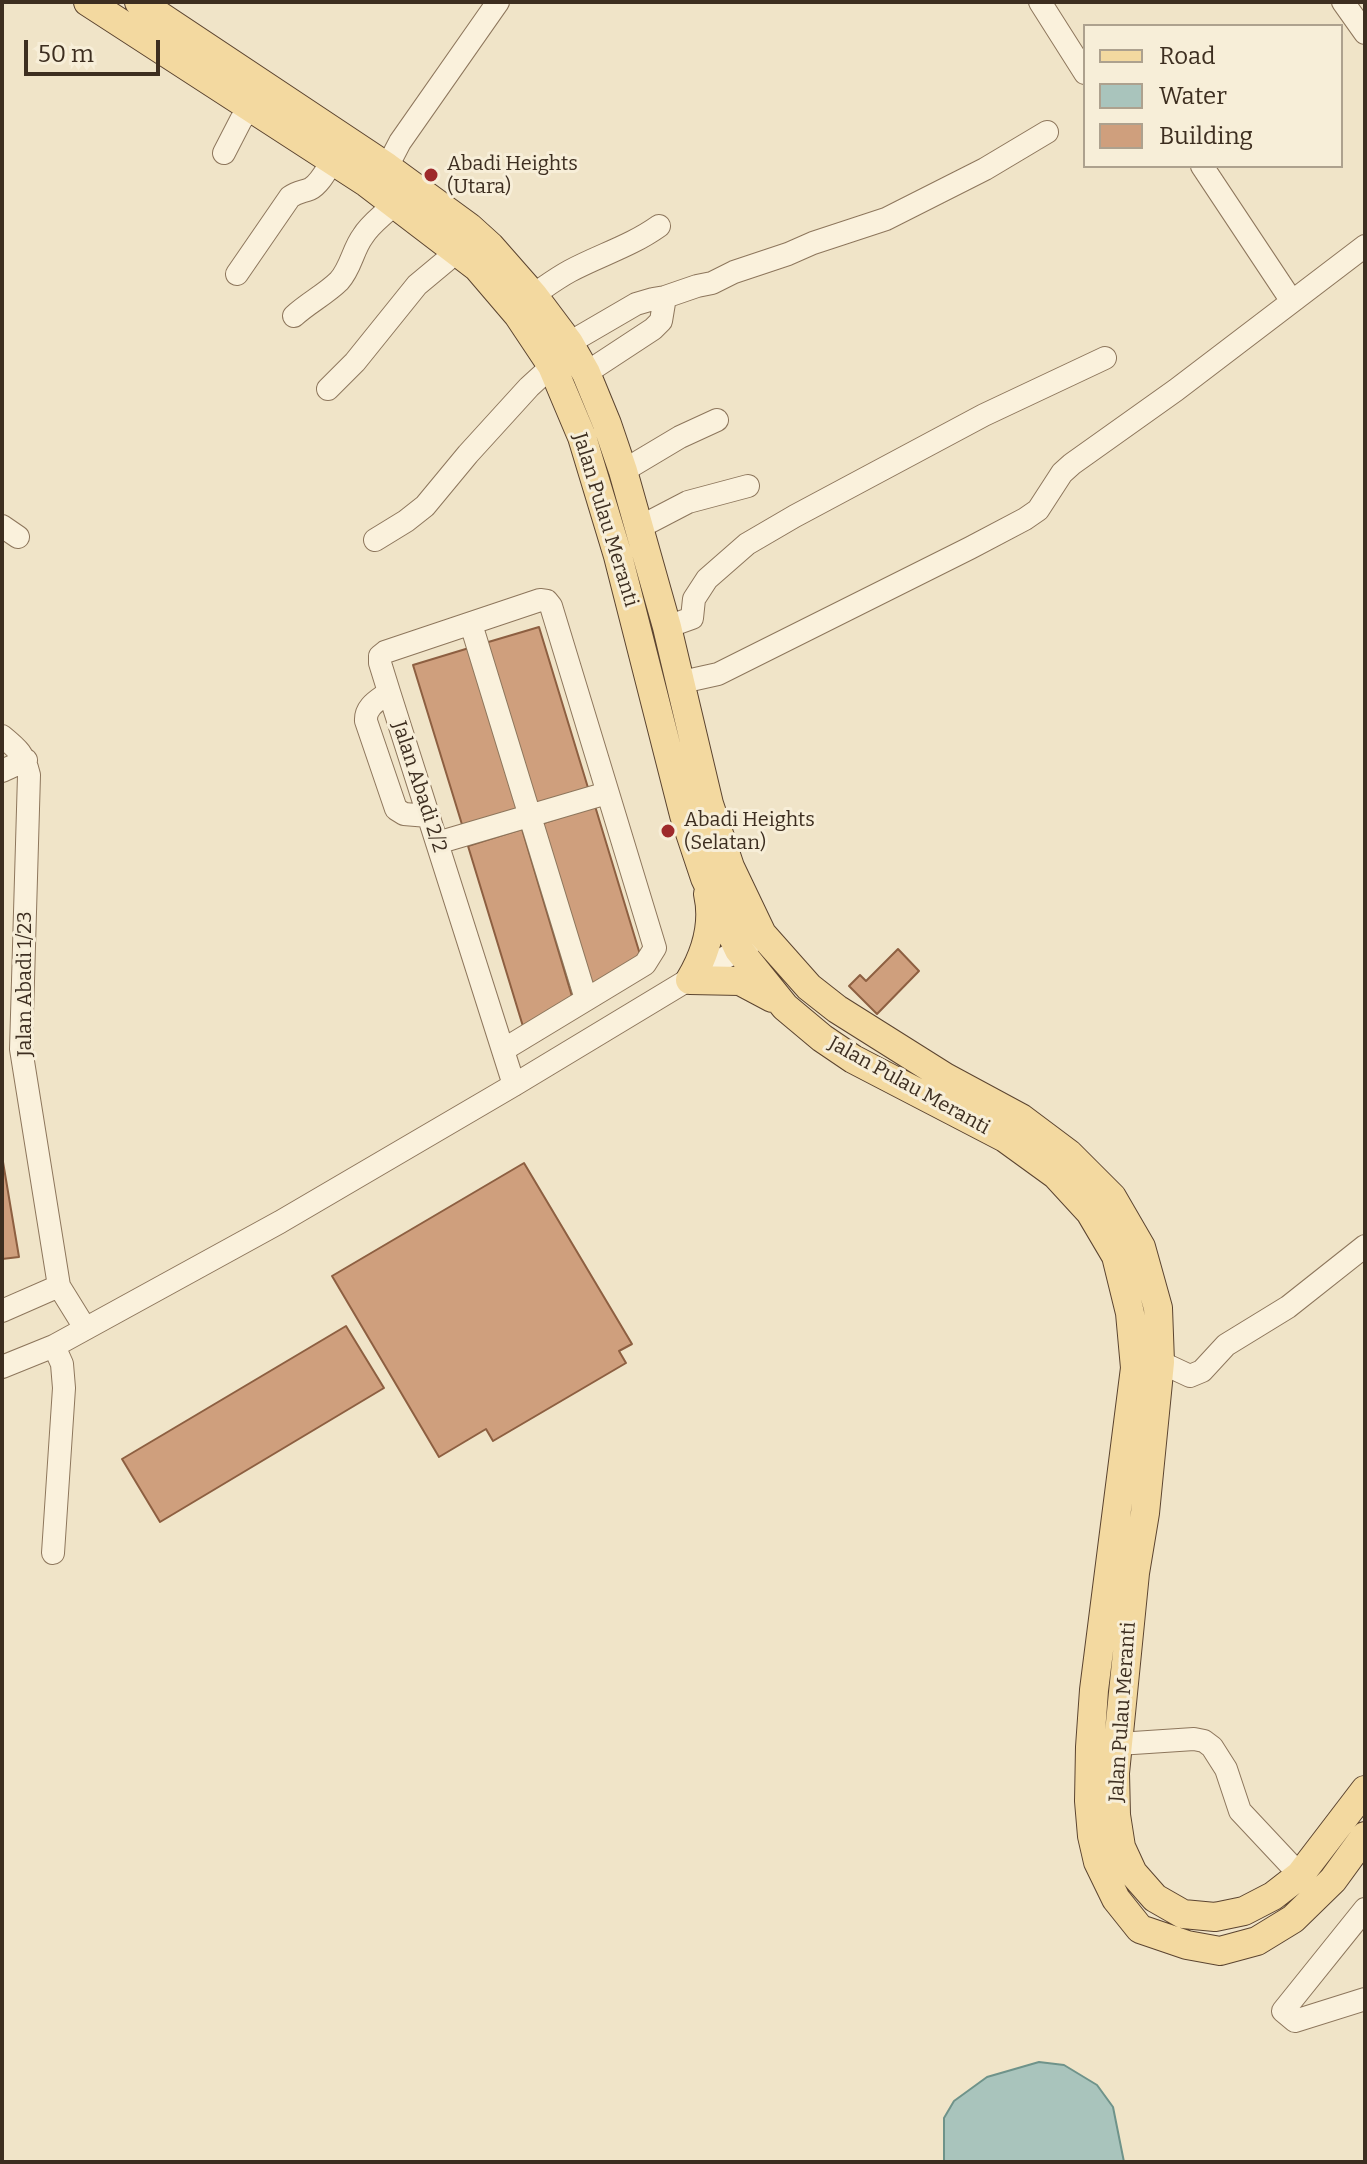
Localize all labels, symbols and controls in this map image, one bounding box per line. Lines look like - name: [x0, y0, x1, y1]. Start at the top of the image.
- scale bar: [28, 24, 164, 74]
- legend: [1083, 24, 1343, 168]
- text: 50 m: [38, 40, 94, 68]
- text: Road: [1159, 42, 1215, 70]
- text: Water: [1159, 82, 1227, 110]
- text: Building: [1159, 122, 1253, 150]
- place label: Abadi Heights (Utara): [447, 152, 578, 199]
- marker: Abadi Heights (Utara): [422, 166, 440, 184]
- street label: Jalan Pulau Meranti: [567, 430, 643, 610]
- street label: Jalan Abadi 2/2: [386, 718, 452, 856]
- place label: Abadi Heights (Selatan): [684, 808, 815, 855]
- marker: Abadi Heights (Selatan): [659, 822, 677, 840]
- street label: Jalan Abadi 1/23: [13, 911, 37, 1057]
- street label: Jalan Pulau Meranti: [824, 1032, 994, 1140]
- street label: Jalan Pulau Meranti: [1105, 1621, 1141, 1803]

